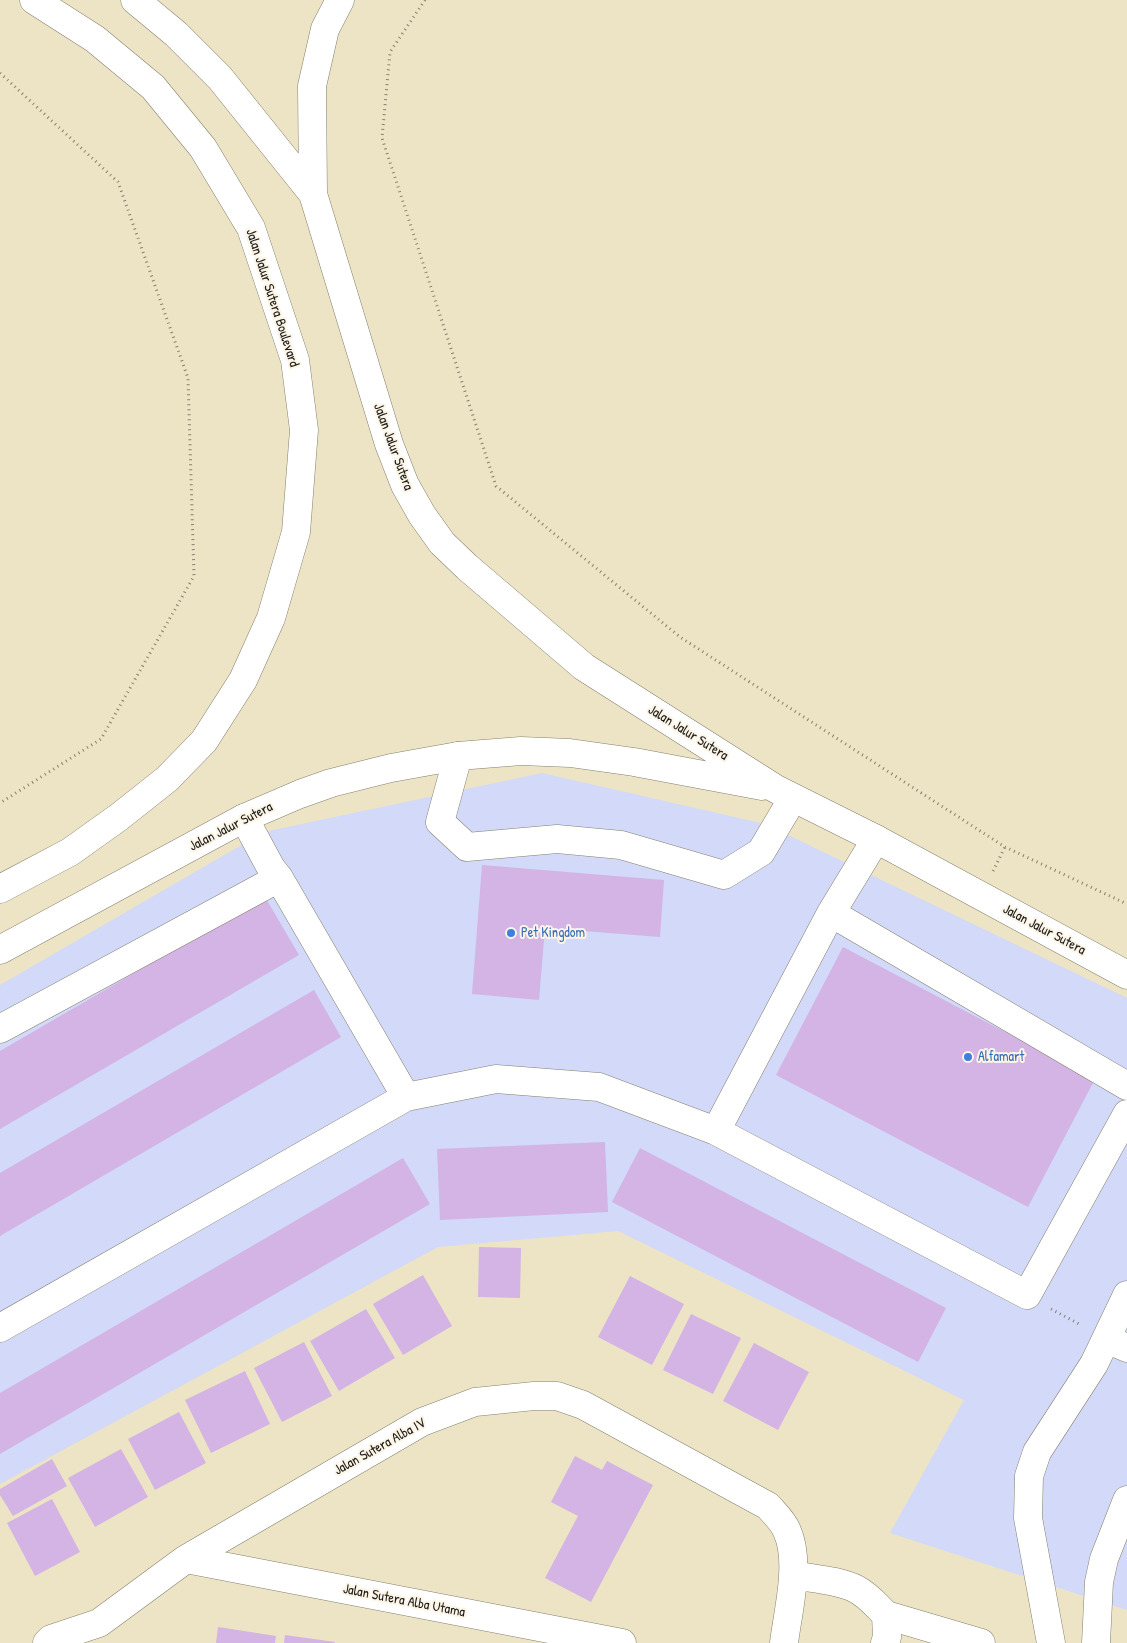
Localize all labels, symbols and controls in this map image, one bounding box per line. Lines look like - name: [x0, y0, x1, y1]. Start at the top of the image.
- street label: Jalan Jalur Sutera Boulevard: [242, 227, 302, 369]
- street label: Jalan Jalur Sutera: [369, 401, 417, 493]
- street label: Jalan Jalur Sutera: [645, 702, 731, 764]
- street label: Jalan Jalur Sutera: [187, 799, 275, 855]
- street label: Jalan Jalur Sutera: [1000, 901, 1088, 959]
- place label: Pet Kingdom: [521, 925, 585, 941]
- marker: Pet Kingdom: [505, 927, 517, 939]
- place label: Alfamart: [978, 1049, 1024, 1065]
- marker: Alfamart: [962, 1051, 974, 1063]
- street label: Jalan Sutera Alba IV: [331, 1415, 429, 1479]
- street label: Jalan Sutera Alba Utama: [342, 1581, 466, 1621]

